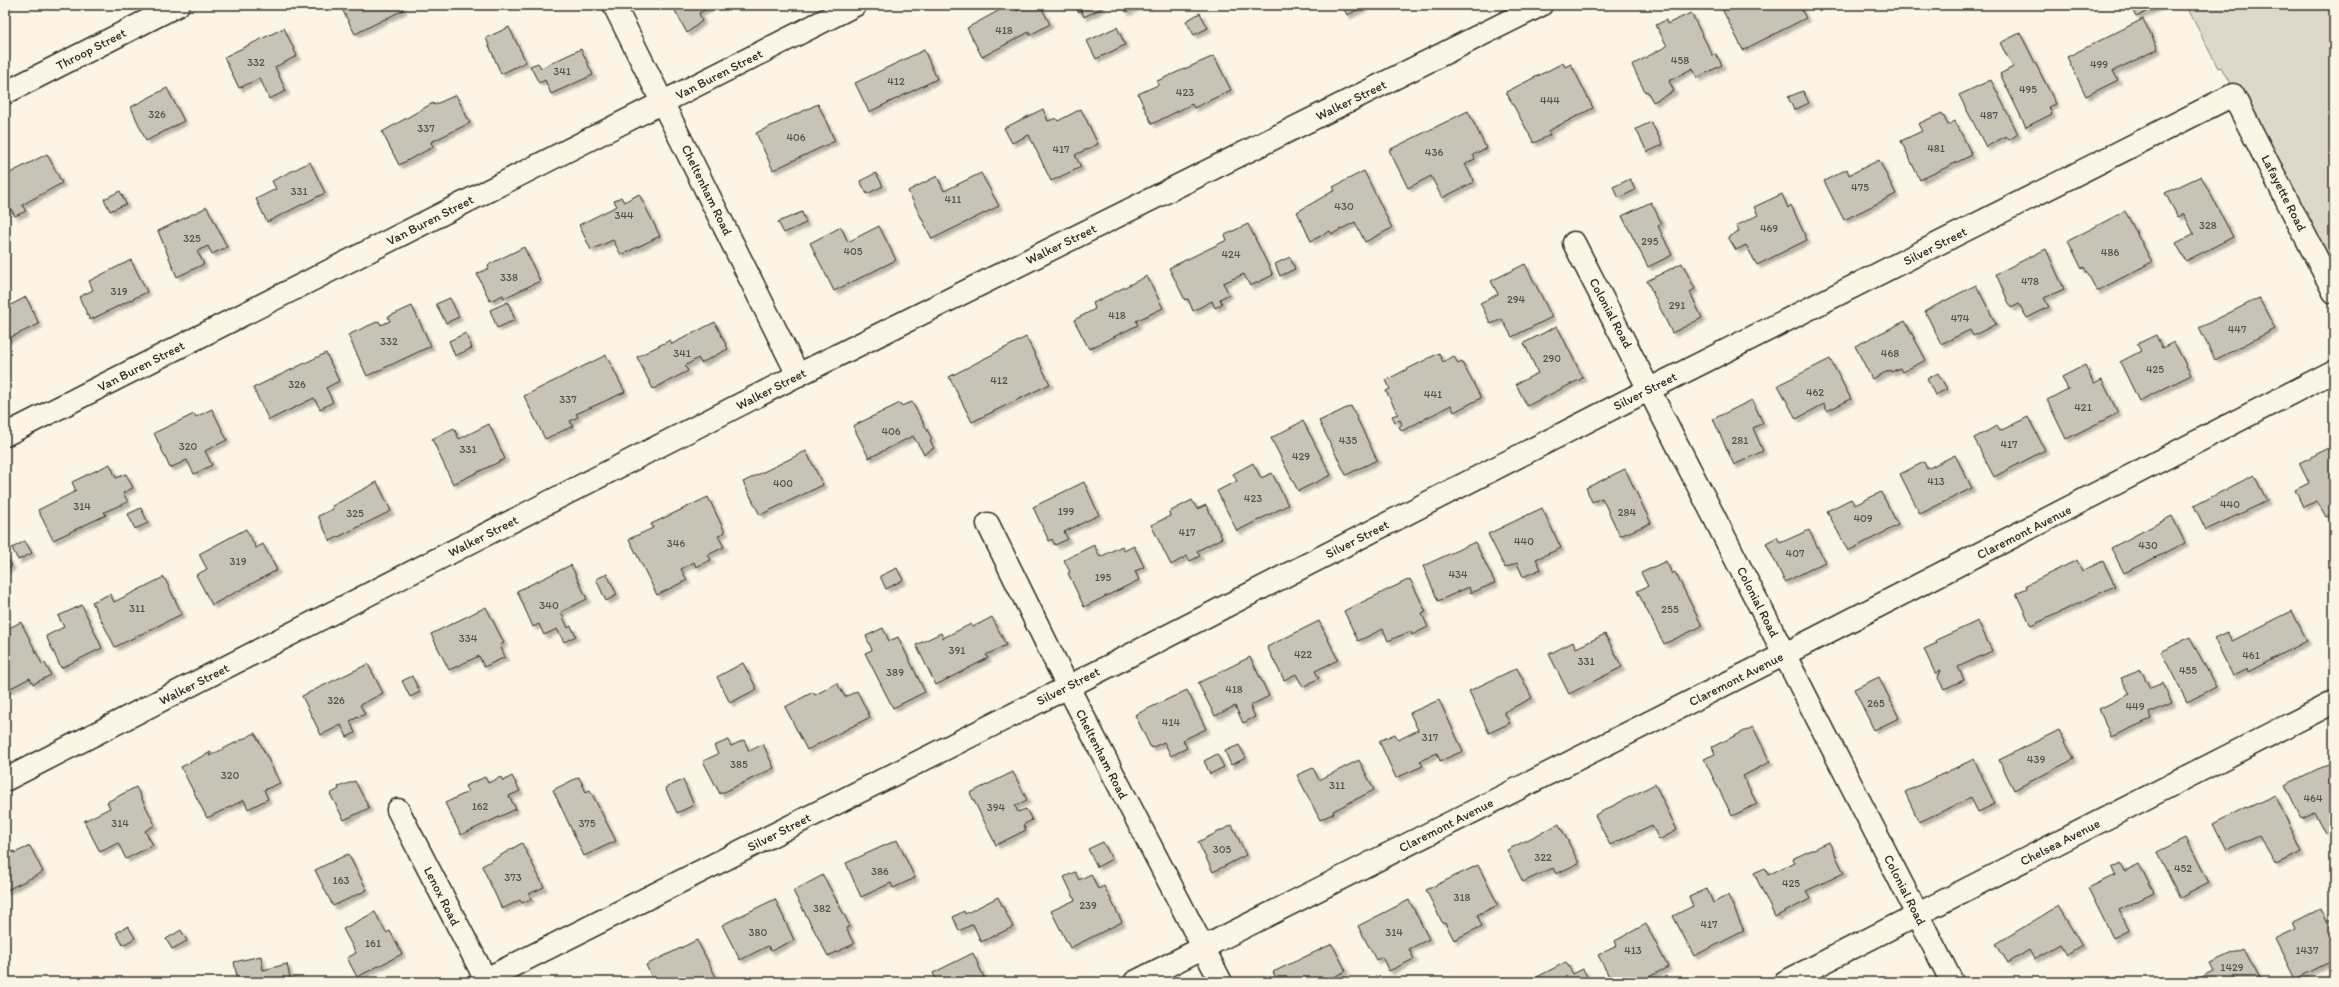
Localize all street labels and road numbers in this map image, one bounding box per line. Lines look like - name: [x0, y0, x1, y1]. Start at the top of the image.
- street label: Throop Street: [53, 25, 129, 73]
- street label: Van Buren Street: [673, 46, 765, 102]
- street label: Walker Street: [1313, 76, 1389, 123]
- street label: Cheltenham Road: [679, 142, 735, 238]
- street label: Lafayette Road: [2258, 152, 2310, 234]
- street label: Van Buren Street: [384, 192, 476, 248]
- street label: Walker Street: [1023, 220, 1099, 267]
- street label: Silver Street: [1901, 224, 1969, 268]
- street label: Colonial Road: [1586, 275, 1636, 351]
- street label: Van Buren Street: [95, 338, 187, 394]
- street label: Walker Street: [734, 365, 809, 413]
- street label: Silver Street: [1611, 369, 1679, 413]
- street label: Claremont Avenue: [1974, 502, 2074, 562]
- street label: Walker Street: [446, 512, 521, 560]
- street label: Silver Street: [1323, 517, 1391, 561]
- street label: Colonial Road: [1734, 564, 1782, 640]
- street label: Claremont Avenue: [1686, 649, 1786, 709]
- street label: Walker Street: [157, 660, 232, 708]
- street label: Silver Street: [1034, 664, 1102, 708]
- street label: Cheltenham Road: [1073, 707, 1131, 801]
- street label: Claremont Avenue: [1396, 795, 1496, 855]
- street label: Silver Street: [745, 810, 813, 854]
- street label: Chelsea Avenue: [2018, 815, 2102, 869]
- street label: Colonial Road: [1881, 852, 1929, 928]
- street label: Lenox Road: [421, 864, 463, 928]

